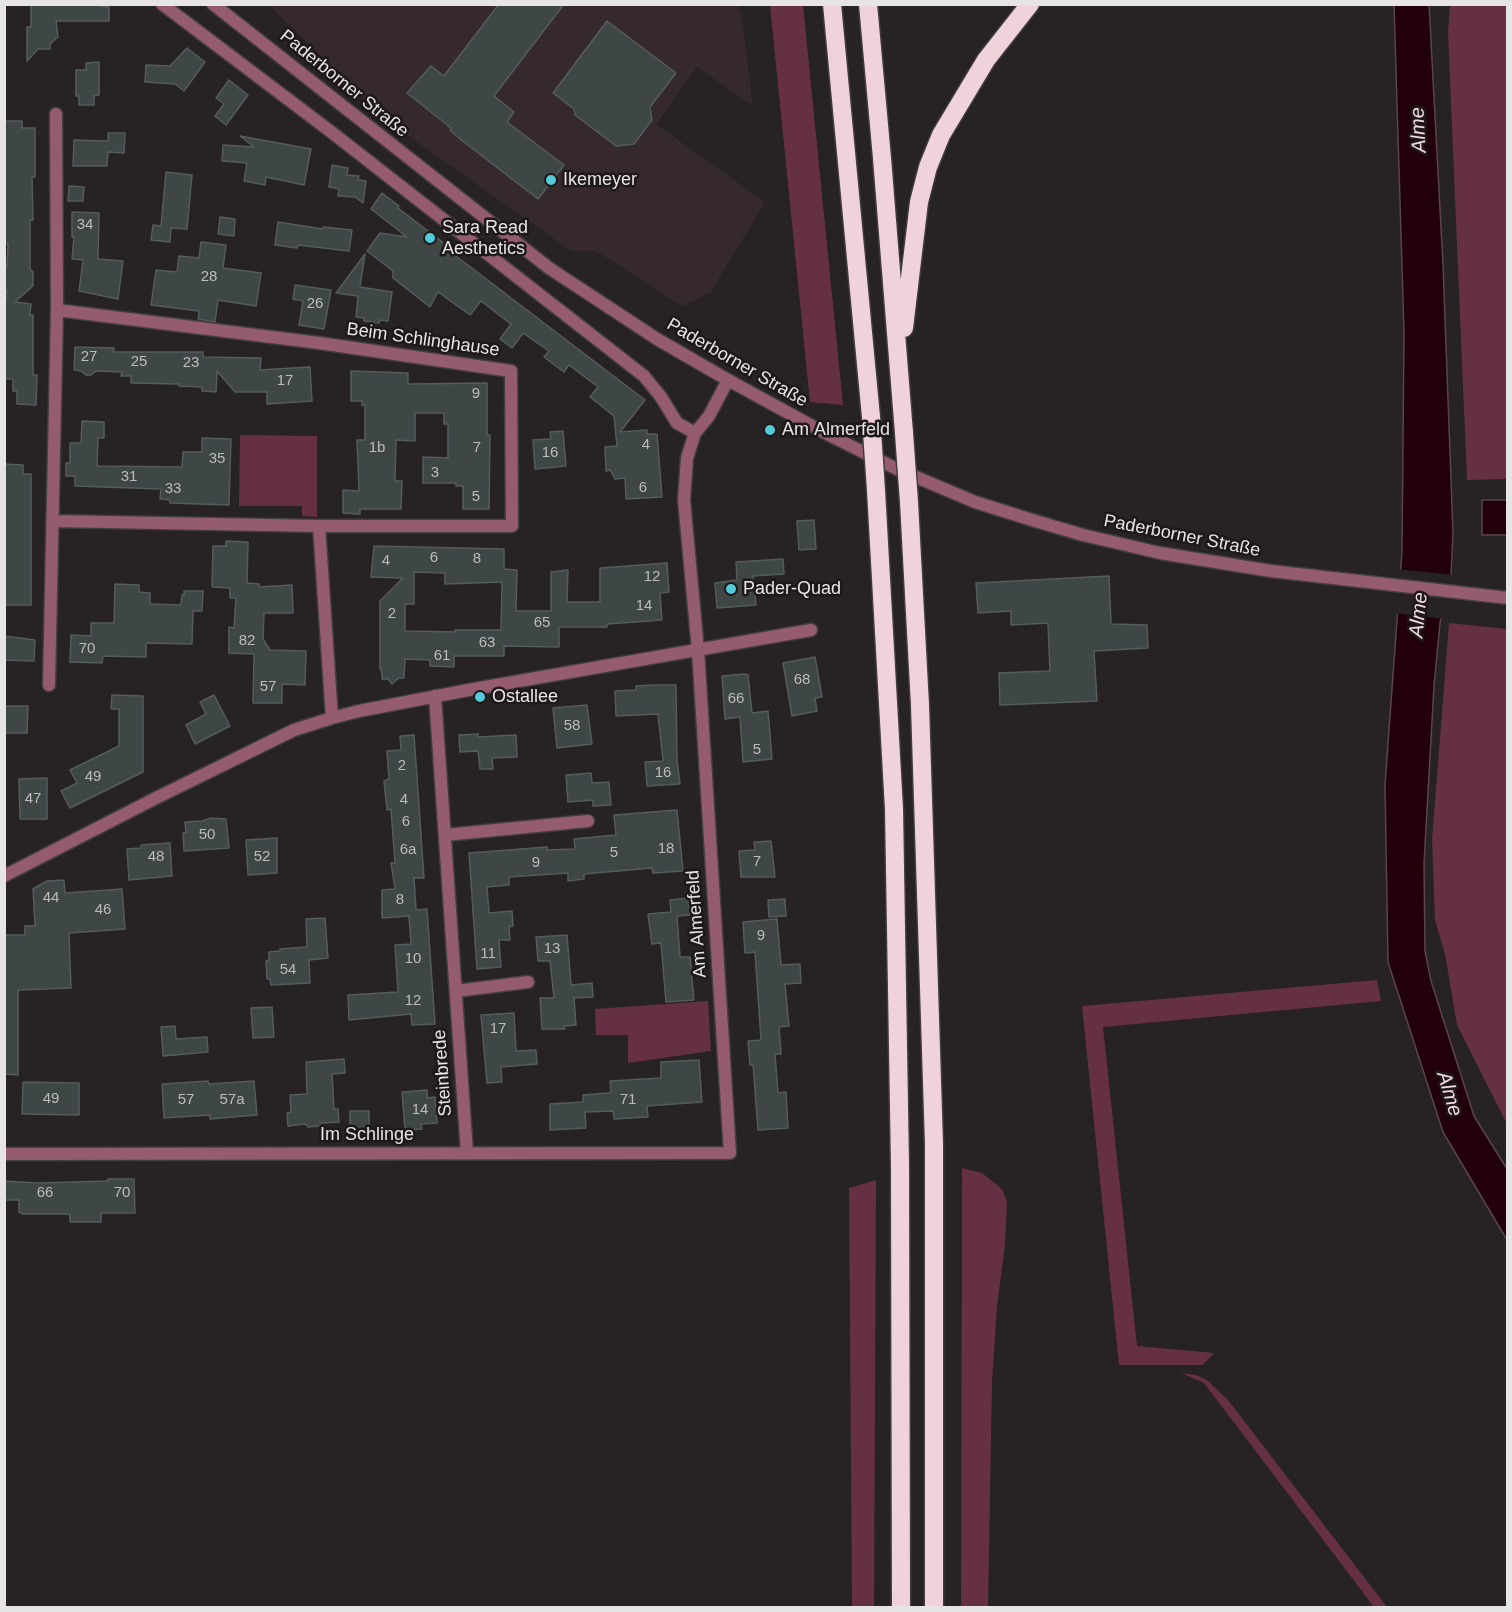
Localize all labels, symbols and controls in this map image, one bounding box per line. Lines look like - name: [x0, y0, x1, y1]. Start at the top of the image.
- street label: Paderborner Straße: [275, 26, 413, 142]
- water label: Alme: [1406, 107, 1432, 153]
- place label: Ikemeyer: [563, 169, 637, 191]
- marker: Ikemeyer: [544, 173, 558, 187]
- house number: 34: [77, 216, 93, 234]
- place label: Sara Read Aesthetics: [442, 217, 528, 260]
- marker: Sara Read Aesthetics: [423, 231, 437, 245]
- house number: 28: [201, 268, 217, 286]
- house number: 26: [307, 295, 323, 313]
- street label: Paderborner Straße: [663, 314, 811, 412]
- street label: Beim Schlinghause: [345, 319, 501, 361]
- house number: 27: [81, 348, 97, 366]
- house number: 25: [131, 353, 147, 371]
- house number: 23: [183, 354, 199, 372]
- house number: 17: [277, 372, 293, 390]
- house number: 9: [472, 385, 480, 403]
- place label: Am Almerfeld: [782, 419, 890, 441]
- marker: Am Almerfeld: [763, 423, 777, 437]
- house number: 4: [642, 436, 650, 454]
- house number: 1b: [369, 439, 385, 457]
- house number: 7: [473, 439, 481, 457]
- house number: 16: [542, 444, 558, 462]
- house number: 35: [209, 450, 225, 468]
- house number: 3: [431, 464, 439, 482]
- house number: 31: [121, 468, 137, 486]
- house number: 6: [639, 479, 647, 497]
- house number: 33: [165, 480, 181, 498]
- house number: 5: [472, 488, 480, 506]
- street label: Paderborner Straße: [1102, 510, 1262, 562]
- house number: 6: [430, 549, 438, 567]
- house number: 8: [473, 550, 481, 568]
- house number: 4: [382, 552, 390, 570]
- house number: 12: [644, 568, 660, 586]
- place label: Pader-Quad: [743, 578, 841, 600]
- marker: Pader-Quad: [724, 582, 738, 596]
- water label: Alme: [1405, 591, 1433, 639]
- house number: 14: [636, 597, 652, 615]
- house number: 2: [388, 605, 396, 623]
- house number: 65: [534, 614, 550, 632]
- house number: 82: [239, 632, 255, 650]
- house number: 63: [479, 634, 495, 652]
- house number: 70: [79, 640, 95, 658]
- house number: 61: [434, 647, 450, 665]
- house number: 68: [794, 671, 810, 689]
- house number: 57: [260, 678, 276, 696]
- place label: Ostallee: [492, 686, 558, 708]
- marker: Ostallee: [473, 690, 487, 704]
- house number: 66: [728, 690, 744, 708]
- house number: 58: [564, 717, 580, 735]
- house number: 5: [753, 741, 761, 759]
- house number: 2: [398, 757, 406, 775]
- house number: 16: [655, 764, 671, 782]
- house number: 49: [85, 768, 101, 786]
- house number: 47: [25, 790, 41, 808]
- house number: 4: [400, 791, 408, 809]
- house number: 6: [402, 813, 410, 831]
- house number: 50: [199, 826, 215, 844]
- house number: 18: [658, 840, 674, 858]
- house number: 6a: [400, 841, 416, 859]
- house number: 5: [610, 844, 618, 862]
- house number: 48: [148, 848, 164, 866]
- house number: 52: [254, 848, 270, 866]
- house number: 7: [753, 853, 761, 871]
- house number: 9: [532, 854, 540, 872]
- street label: Am Almerfeld: [682, 869, 712, 979]
- house number: 44: [43, 889, 59, 907]
- house number: 8: [396, 891, 404, 909]
- house number: 46: [95, 901, 111, 919]
- house number: 9: [757, 927, 765, 945]
- house number: 13: [544, 940, 560, 958]
- house number: 11: [480, 945, 496, 963]
- house number: 10: [405, 950, 421, 968]
- house number: 54: [280, 961, 296, 979]
- house number: 12: [405, 992, 421, 1010]
- house number: 17: [490, 1020, 506, 1038]
- street label: Steinbrede: [429, 1029, 457, 1117]
- water label: Alme: [1431, 1069, 1467, 1119]
- house number: 49: [43, 1090, 59, 1108]
- house number: 57: [178, 1091, 194, 1109]
- house number: 57a: [219, 1091, 245, 1109]
- house number: 71: [620, 1091, 636, 1109]
- house number: 14: [412, 1101, 428, 1119]
- street label: Im Schlinge: [320, 1124, 414, 1146]
- house number: 66: [37, 1184, 53, 1202]
- house number: 70: [114, 1184, 130, 1202]

